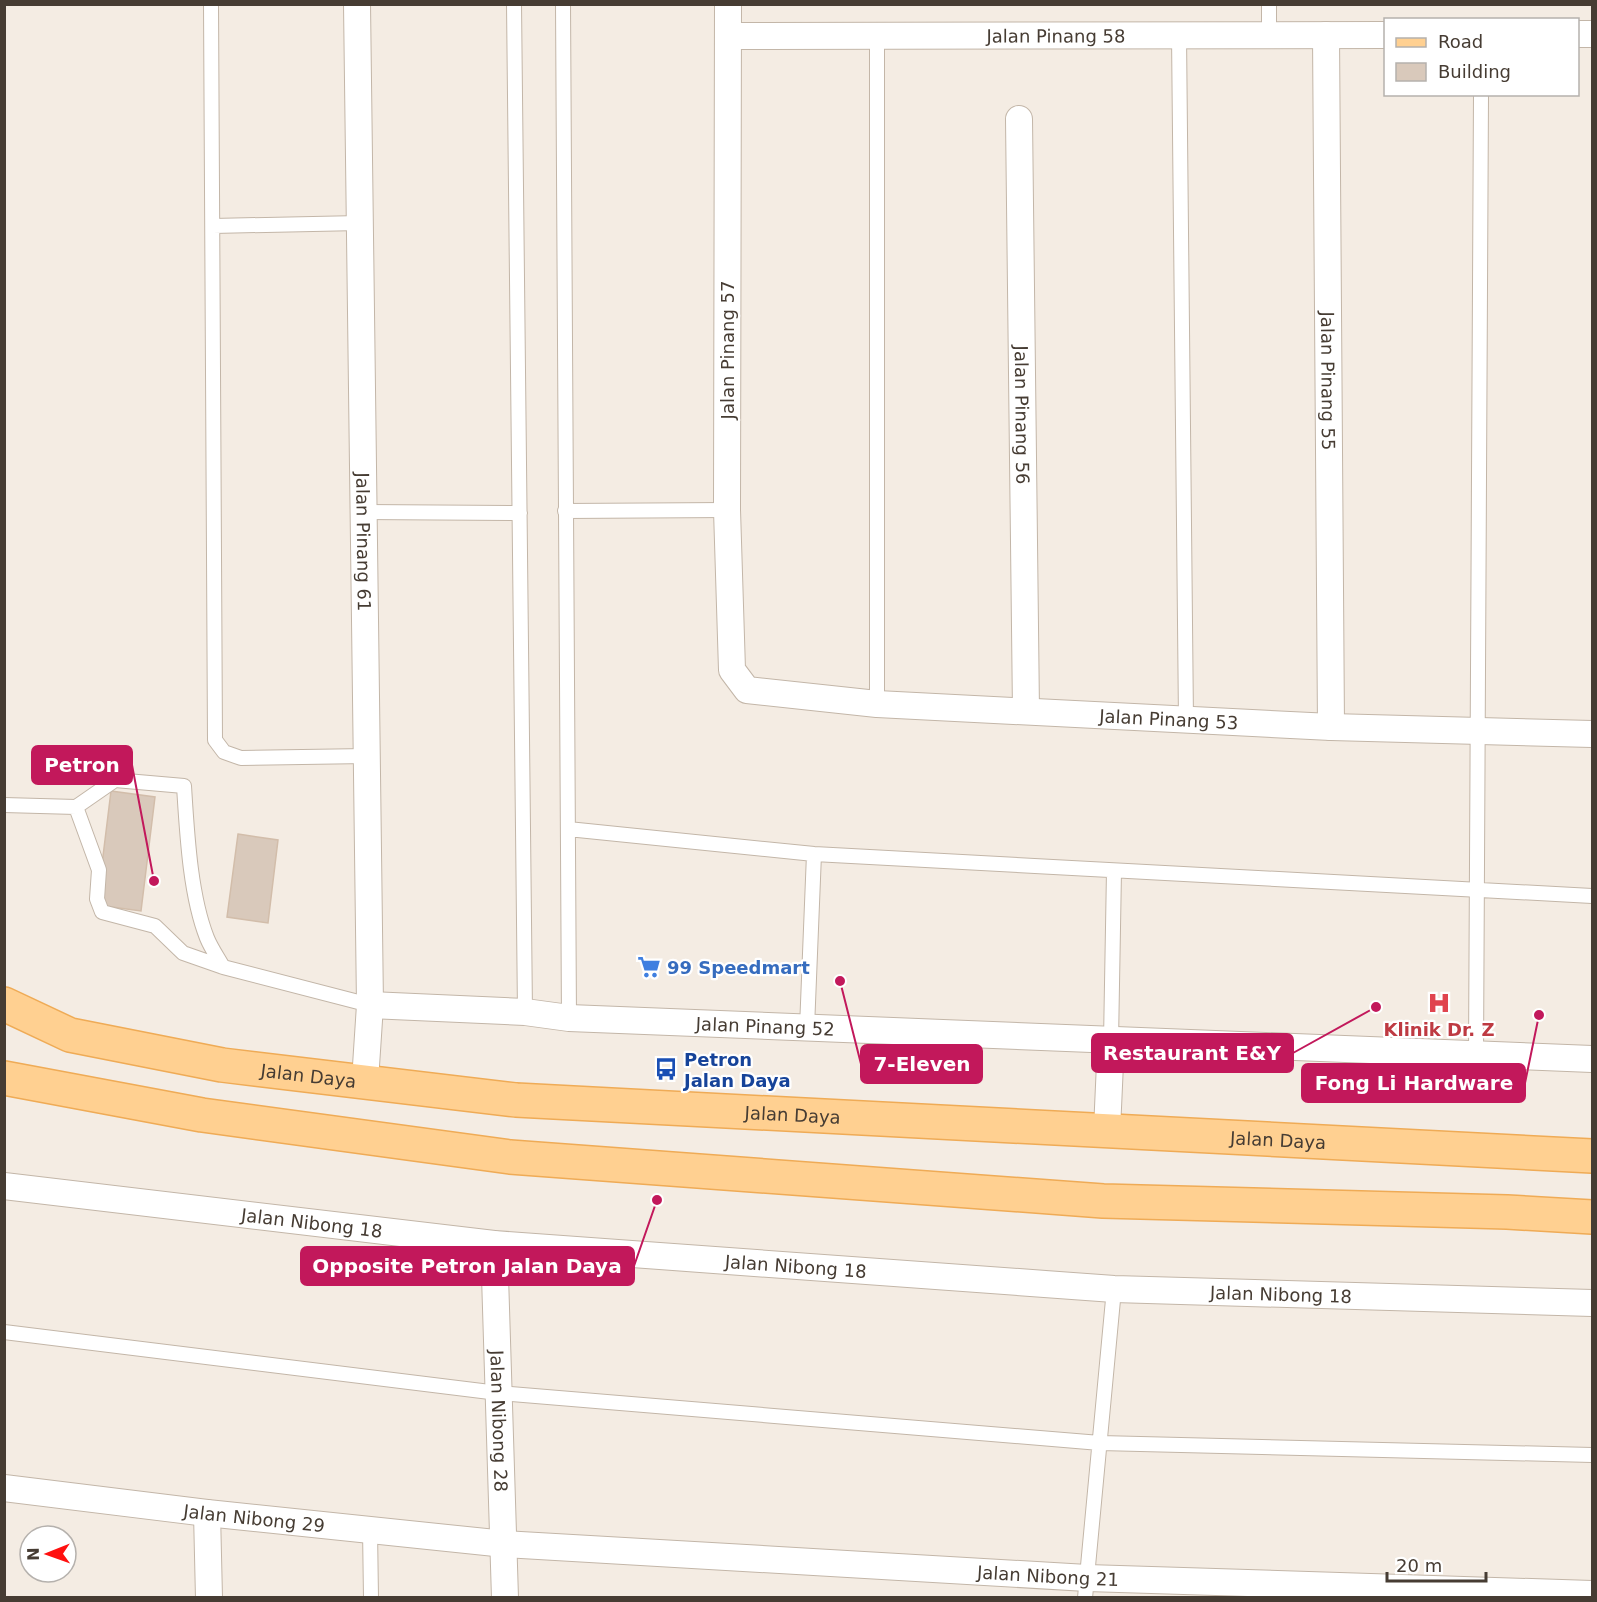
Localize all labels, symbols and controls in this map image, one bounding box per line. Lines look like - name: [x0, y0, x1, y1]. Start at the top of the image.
- legend: [1384, 18, 1579, 96]
- street label: Jalan Pinang 58: [985, 25, 1126, 46]
- text: Road: [1438, 31, 1483, 52]
- text: Building: [1438, 61, 1511, 82]
- street label: Jalan Pinang 57: [717, 281, 738, 420]
- street label: Jalan Pinang 55: [1317, 310, 1340, 451]
- street label: Jalan Pinang 56: [1011, 344, 1034, 485]
- street label: Jalan Pinang 61: [353, 471, 375, 612]
- street label: Jalan Pinang 53: [1098, 705, 1239, 733]
- callout: Petron: [32, 746, 132, 784]
- text: Petron: [44, 753, 120, 777]
- supermarket icon: 99 Speedmart: [636, 954, 662, 980]
- place label: 99 Speedmart: [667, 957, 810, 978]
- hospital icon: Klinik Dr. Z: [1426, 990, 1452, 1016]
- street label: Jalan Pinang 52: [694, 1013, 835, 1039]
- place label: Klinik Dr. Z: [1384, 1019, 1494, 1040]
- callout: Restaurant E&Y: [1092, 1034, 1293, 1072]
- text: Restaurant E&Y: [1103, 1041, 1281, 1065]
- callout: 7-Eleven: [861, 1045, 982, 1083]
- place label: Petron Jalan Daya: [682, 1049, 791, 1091]
- text: 7-Eleven: [873, 1052, 971, 1076]
- bus stop icon: Petron Jalan Daya: [653, 1056, 679, 1082]
- street label: Jalan Daya: [259, 1059, 358, 1091]
- callout: Fong Li Hardware: [1302, 1064, 1525, 1102]
- text: Fong Li Hardware: [1315, 1071, 1513, 1095]
- street label: Jalan Daya: [743, 1101, 841, 1127]
- street label: Jalan Daya: [1228, 1127, 1327, 1153]
- street label: Jalan Nibong 18: [239, 1204, 384, 1241]
- callout: Opposite Petron Jalan Daya: [301, 1247, 634, 1285]
- street label: Jalan Nibong 18: [723, 1250, 867, 1282]
- text: Opposite Petron Jalan Daya: [312, 1254, 622, 1278]
- street label: Jalan Nibong 18: [1209, 1281, 1352, 1306]
- street label: Jalan Nibong 28: [487, 1349, 512, 1492]
- street label: Jalan Nibong 29: [181, 1500, 326, 1536]
- north arrow: [18, 1524, 78, 1584]
- scale bar: [1387, 1545, 1486, 1583]
- text: N: [24, 1547, 43, 1561]
- text: 20 m: [1396, 1555, 1442, 1576]
- street label: Jalan Nibong 21: [975, 1561, 1119, 1590]

